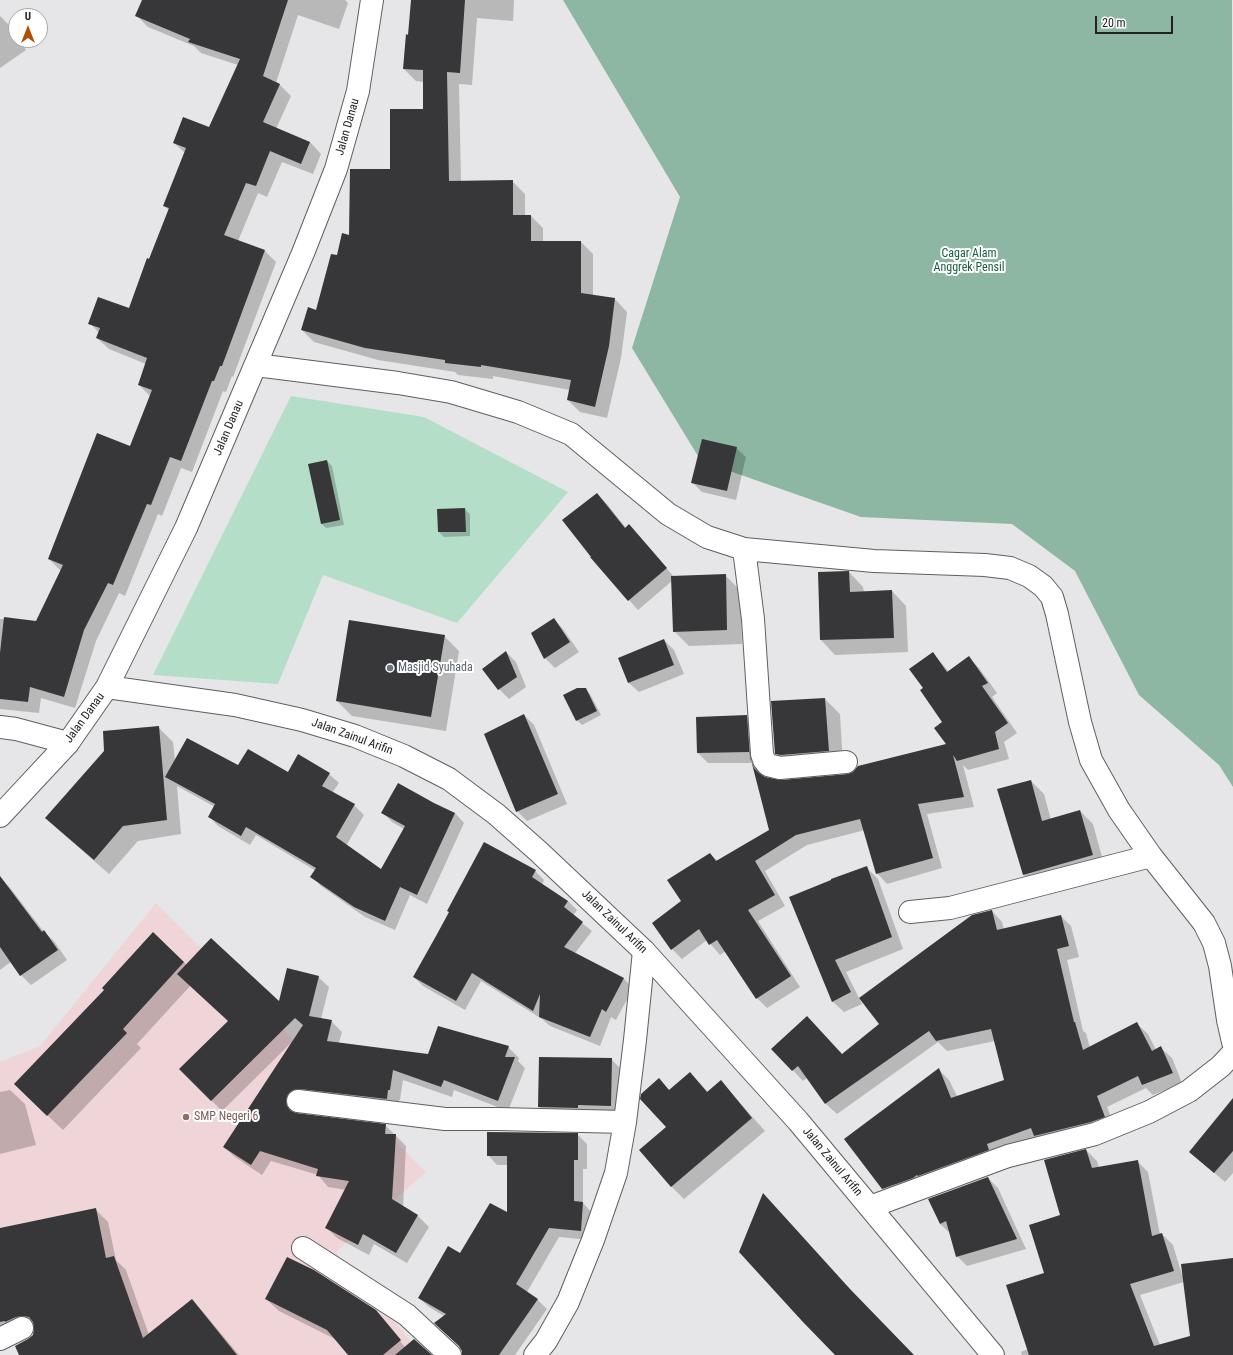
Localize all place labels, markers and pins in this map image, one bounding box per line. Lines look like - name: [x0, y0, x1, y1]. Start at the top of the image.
- place label: Masjid Syuhada: [398, 661, 473, 675]
- marker: Masjid Syuhada: [385, 663, 395, 673]
- place label: SMP Negeri 6: [194, 1110, 258, 1124]
- marker: SMP Negeri 6: [181, 1112, 191, 1122]

